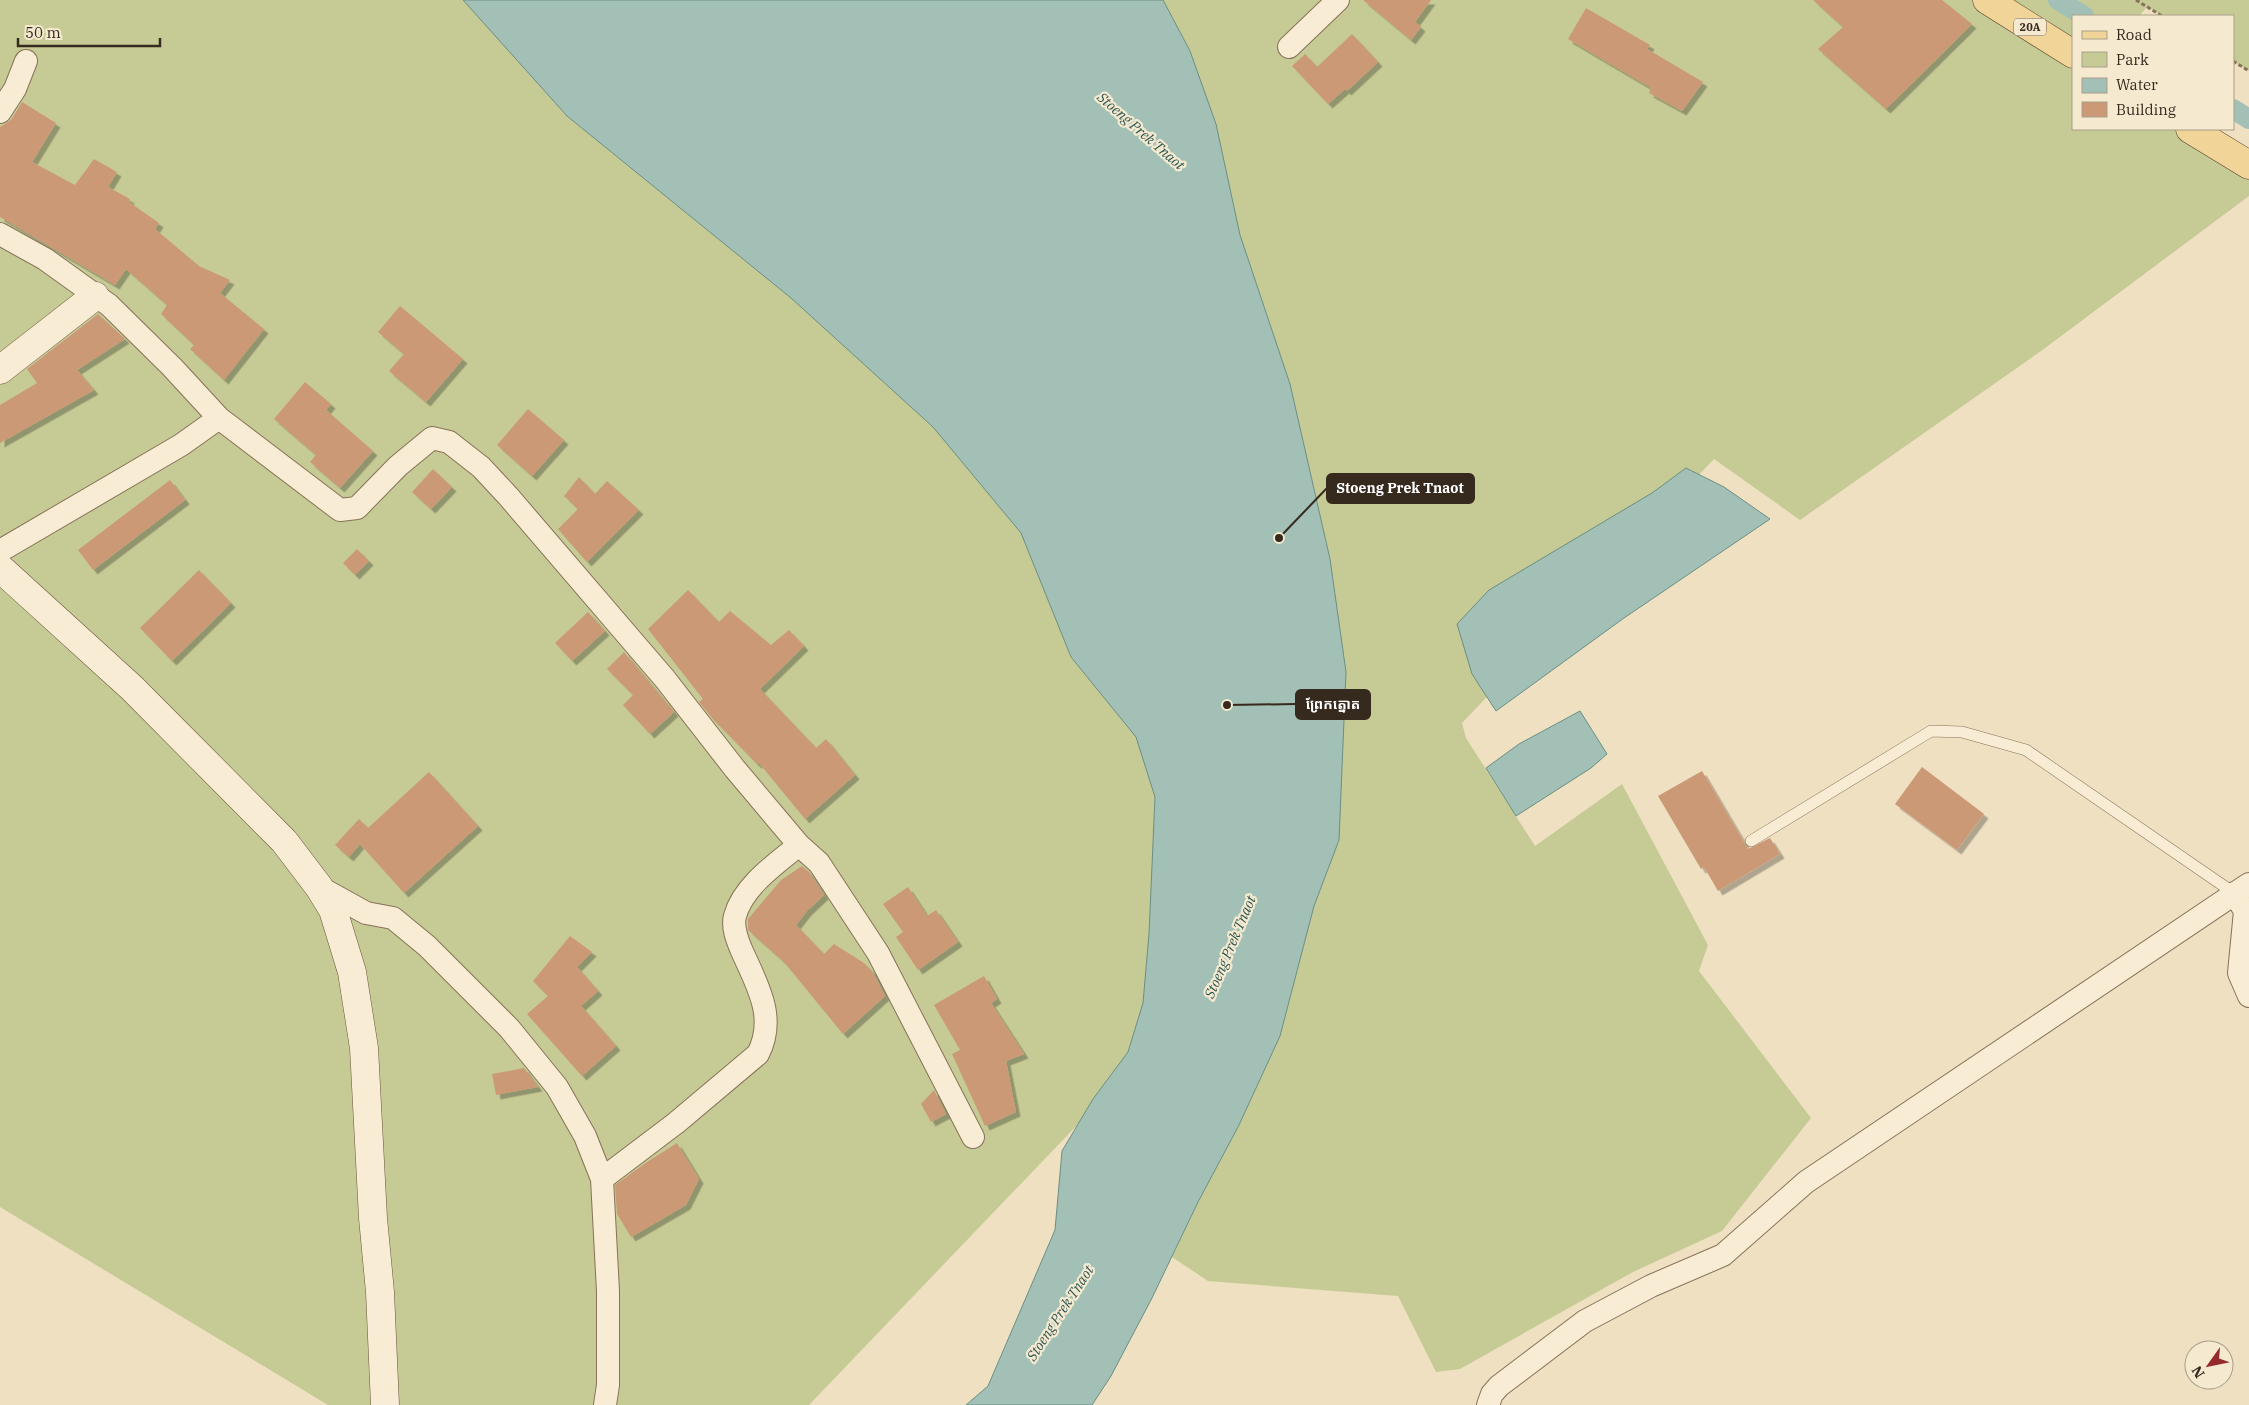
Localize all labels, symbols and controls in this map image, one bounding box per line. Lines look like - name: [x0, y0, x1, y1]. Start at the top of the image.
- scale bar: [18, 15, 160, 47]
- legend: [2072, 15, 2234, 130]
- road number: 20A: [2014, 18, 2046, 36]
- text: 50 m: [25, 23, 61, 42]
- text: Road: [2116, 25, 2152, 44]
- text: Park: [2116, 50, 2149, 69]
- text: Water: [2116, 75, 2158, 94]
- water label: Stoeng Prek Tnaot: [1093, 87, 1189, 175]
- text: Building: [2116, 100, 2176, 119]
- callout: Stoeng Prek Tnaot: [1327, 474, 1474, 503]
- text: Stoeng Prek Tnaot: [1336, 479, 1464, 497]
- callout: ព្រែកត្នោត: [1296, 690, 1370, 719]
- text: ព្រែកត្នោត: [1306, 695, 1360, 713]
- water label: Stoeng Prek Tnaot: [1200, 892, 1260, 1002]
- water label: Stoeng Prek Tnaot: [1022, 1261, 1098, 1365]
- north arrow: [2184, 1340, 2234, 1390]
- text: N: [2188, 1363, 2209, 1382]

